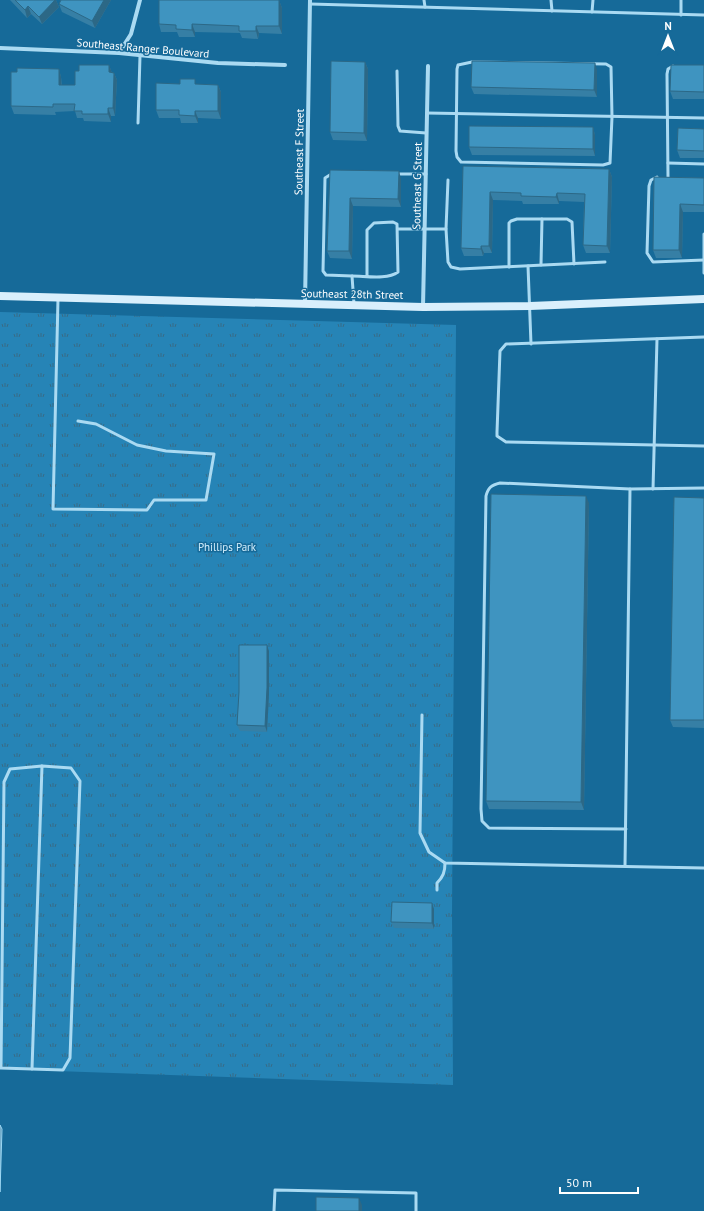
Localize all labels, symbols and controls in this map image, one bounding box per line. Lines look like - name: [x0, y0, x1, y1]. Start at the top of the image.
- north arrow: [648, 16, 688, 56]
- text: N: [664, 19, 672, 33]
- street label: Southeast Ranger Boulevard: [76, 35, 210, 61]
- street label: Southeast F Street: [291, 108, 307, 195]
- street label: Southeast G Street: [409, 142, 425, 230]
- street label: Southeast 28th Street: [301, 286, 404, 302]
- park label: Phillips Park: [198, 540, 257, 554]
- scale bar: [560, 1169, 638, 1195]
- text: 50 m: [566, 1175, 592, 1190]

